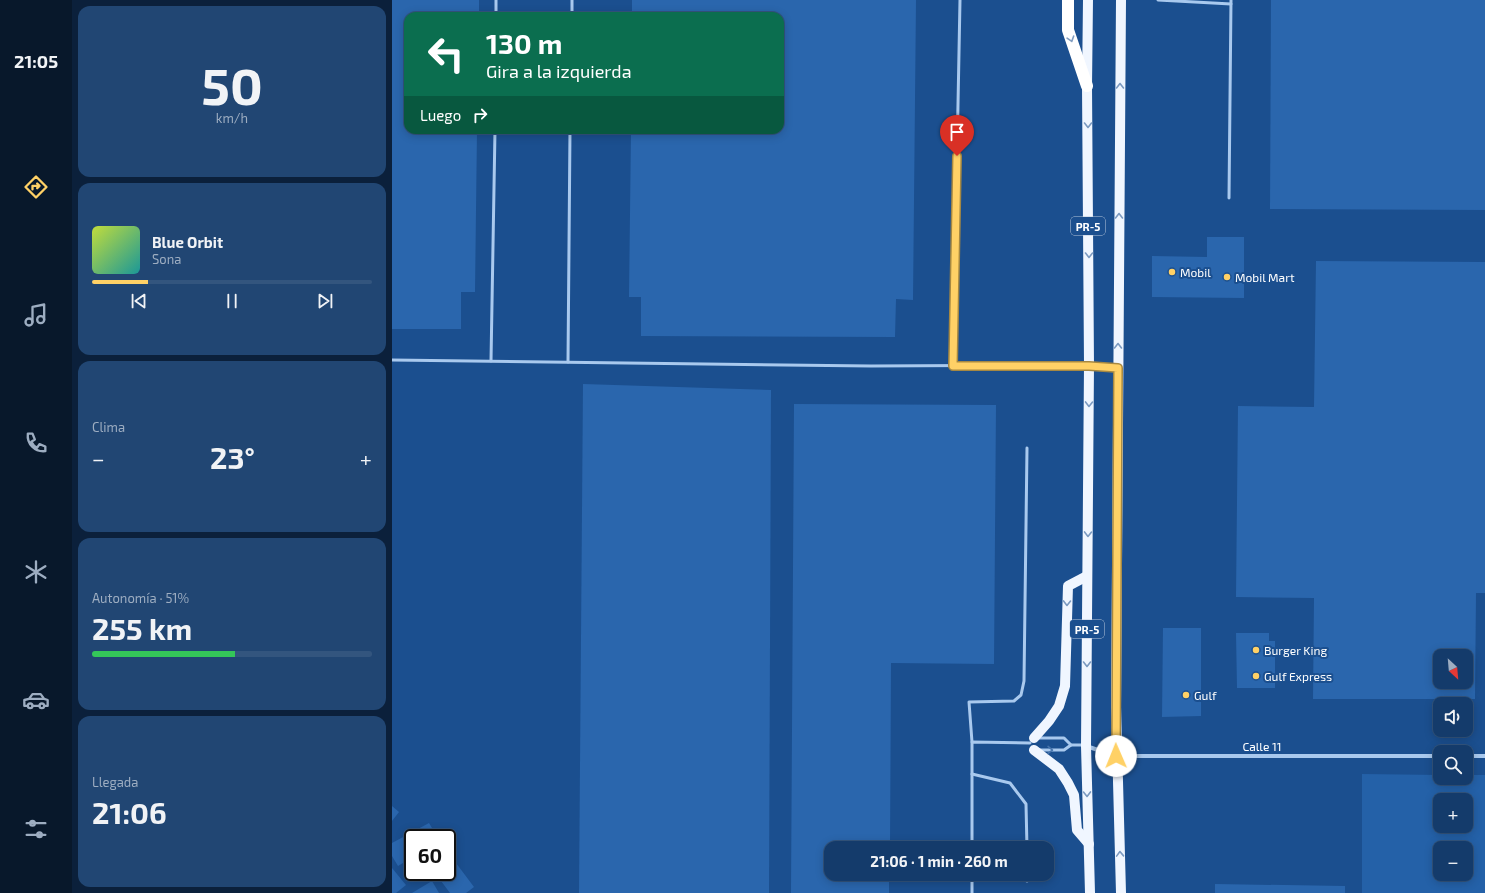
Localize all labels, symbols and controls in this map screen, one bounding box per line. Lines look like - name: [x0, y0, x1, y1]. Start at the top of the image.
- text: 130 m: [486, 26, 562, 60]
- icon: left: [420, 28, 472, 80]
- one-way arrow: [1067, 35, 1075, 42]
- text: 21:05: [14, 50, 58, 72]
- text: 50: [201, 53, 263, 115]
- text: Gira a la izquierda: [486, 60, 632, 82]
- one-way arrow: [1116, 83, 1124, 89]
- icon: right: [469, 104, 491, 126]
- text: Luego: [420, 106, 461, 124]
- text: km/h: [216, 110, 248, 126]
- pin: [940, 115, 974, 156]
- icon: arrive: [946, 121, 968, 143]
- one-way arrow: [1083, 122, 1092, 128]
- icon: directions: [22, 173, 50, 201]
- one-way arrow: [1115, 213, 1123, 219]
- road number: PR-5: [1071, 217, 1105, 235]
- text: Blue Orbit: [152, 233, 223, 251]
- text: Sona: [152, 251, 181, 267]
- one-way arrow: [1084, 252, 1093, 258]
- place label: Mobil: [1180, 265, 1211, 279]
- marker: Mobil: [1167, 267, 1177, 277]
- place label: Mobil Mart: [1235, 270, 1295, 284]
- marker: Mobil Mart: [1222, 272, 1232, 282]
- icon: previous: [128, 290, 150, 312]
- icon: pause: [221, 290, 243, 312]
- icon: next: [314, 290, 336, 312]
- icon: music: [22, 301, 50, 329]
- one-way arrow: [1114, 343, 1123, 349]
- one-way arrow: [1085, 401, 1093, 407]
- text: Clima: [92, 419, 125, 435]
- icon: phone: [22, 429, 50, 457]
- text: 23°: [210, 439, 255, 475]
- text: −: [92, 445, 105, 471]
- text: +: [360, 445, 372, 471]
- one-way arrow: [1084, 531, 1092, 537]
- icon: climate: [22, 558, 50, 586]
- text: Autonomía · 51%: [92, 590, 189, 606]
- one-way arrow: [1063, 600, 1071, 606]
- text: 255 km: [92, 610, 192, 646]
- road number: PR-5: [1070, 620, 1104, 638]
- place label: Burger King: [1264, 643, 1327, 657]
- marker: Burger King: [1251, 645, 1261, 655]
- north arrow: [1433, 649, 1473, 689]
- map controls: [1433, 649, 1473, 881]
- one-way arrow: [1083, 661, 1091, 667]
- place label: Gulf Express: [1264, 669, 1332, 683]
- marker: Gulf Express: [1251, 671, 1261, 681]
- icon: car: [22, 686, 50, 714]
- place label: Gulf: [1194, 688, 1217, 702]
- marker: Gulf: [1181, 690, 1191, 700]
- button: sound: [1433, 697, 1473, 737]
- position arrow: [1095, 735, 1137, 777]
- street label: Calle 11: [1242, 739, 1282, 753]
- button: search: [1433, 745, 1473, 785]
- one-way arrow: [1047, 746, 1053, 754]
- text: Llegada: [92, 774, 138, 790]
- one-way arrow: [1083, 791, 1092, 797]
- button: +: [1433, 793, 1473, 833]
- text: 21:06: [92, 794, 167, 830]
- icon: filters: [22, 815, 50, 843]
- speed limit sign: 60: [404, 829, 456, 881]
- button: −: [1433, 841, 1473, 881]
- one-way arrow: [1115, 851, 1124, 857]
- text: 21:06 · 1 min · 260 m: [870, 852, 1008, 870]

